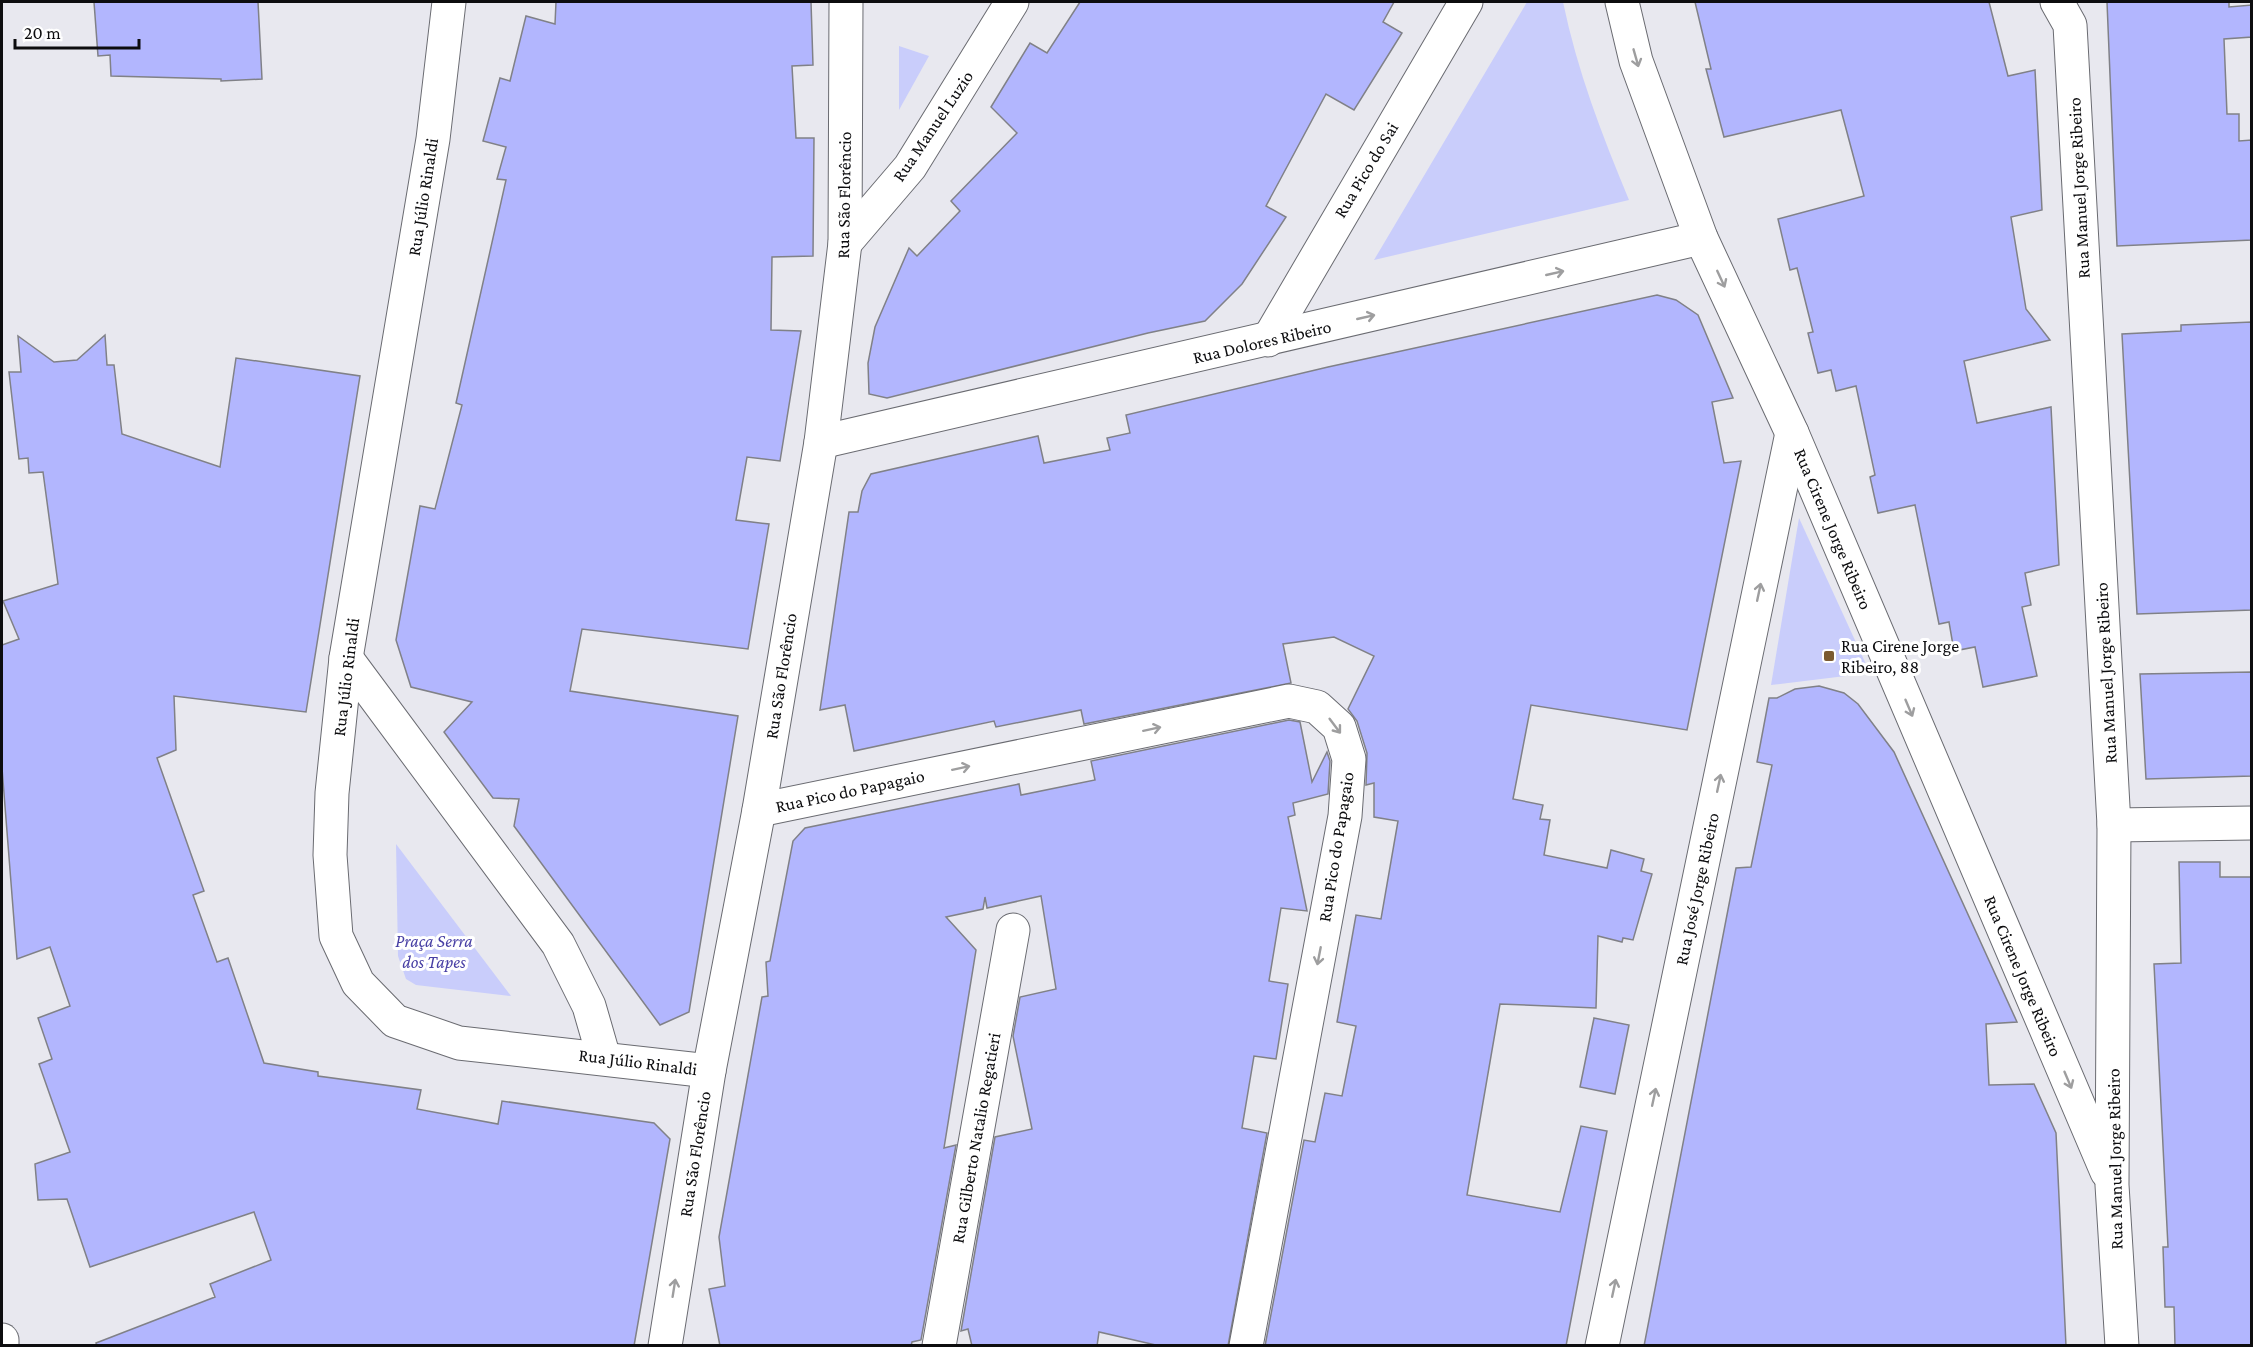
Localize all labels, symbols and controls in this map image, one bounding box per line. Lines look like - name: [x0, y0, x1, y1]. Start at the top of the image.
- scale bar: [15, 12, 140, 50]
- text: 20 m: [24, 23, 61, 43]
- one-way arrow: [1631, 48, 1642, 67]
- street label: Rua Manuel Luzio: [889, 67, 977, 185]
- street label: Rua Manuel Jorge Ribeiro: [2064, 97, 2094, 279]
- street label: Rua Pico do Sai: [1330, 118, 1402, 221]
- street label: Rua São Florêncio: [833, 131, 855, 259]
- street label: Rua Júlio Rinaldi: [404, 136, 442, 257]
- one-way arrow: [1546, 266, 1565, 278]
- one-way arrow: [1715, 270, 1727, 288]
- one-way arrow: [1356, 311, 1375, 323]
- street label: Rua Dolores Ribeiro: [1191, 316, 1333, 368]
- street label: Rua Cirene Jorge Ribeiro: [1790, 445, 1876, 613]
- street label: Rua Manuel Jorge Ribeiro: [2091, 582, 2121, 764]
- one-way arrow: [1754, 583, 1765, 602]
- street label: Rua São Florêncio: [761, 611, 801, 740]
- street label: Rua Júlio Rinaldi: [329, 616, 363, 737]
- place label: Rua Cirene Jorge Ribeiro, 88: [1841, 636, 1959, 677]
- marker: Rua Cirene Jorge Ribeiro, 88: [1822, 649, 1836, 663]
- one-way arrow: [1904, 698, 1916, 716]
- one-way arrow: [1329, 717, 1341, 733]
- one-way arrow: [1141, 723, 1161, 734]
- one-way arrow: [951, 762, 970, 774]
- street label: Rua Pico do Papagaio: [774, 765, 926, 817]
- street label: Rua Pico do Papagaio: [1314, 770, 1358, 923]
- one-way arrow: [1714, 774, 1725, 793]
- street label: Rua José Jorge Ribeiro: [1671, 811, 1723, 967]
- street label: Rua Cirene Jorge Ribeiro: [1980, 892, 2066, 1060]
- park label: Praça Serra dos Tapes: [395, 931, 473, 972]
- one-way arrow: [1313, 946, 1324, 965]
- street label: Rua Gilberto Natalio Regatieri: [948, 1031, 1004, 1245]
- street label: Rua Júlio Rinaldi: [578, 1045, 699, 1079]
- street label: Rua Manuel Jorge Ribeiro: [2103, 1068, 2127, 1250]
- one-way arrow: [2063, 1071, 2074, 1089]
- one-way arrow: [1649, 1088, 1660, 1108]
- street label: Rua São Florêncio: [675, 1089, 715, 1218]
- one-way arrow: [669, 1278, 680, 1298]
- one-way arrow: [1609, 1279, 1620, 1299]

